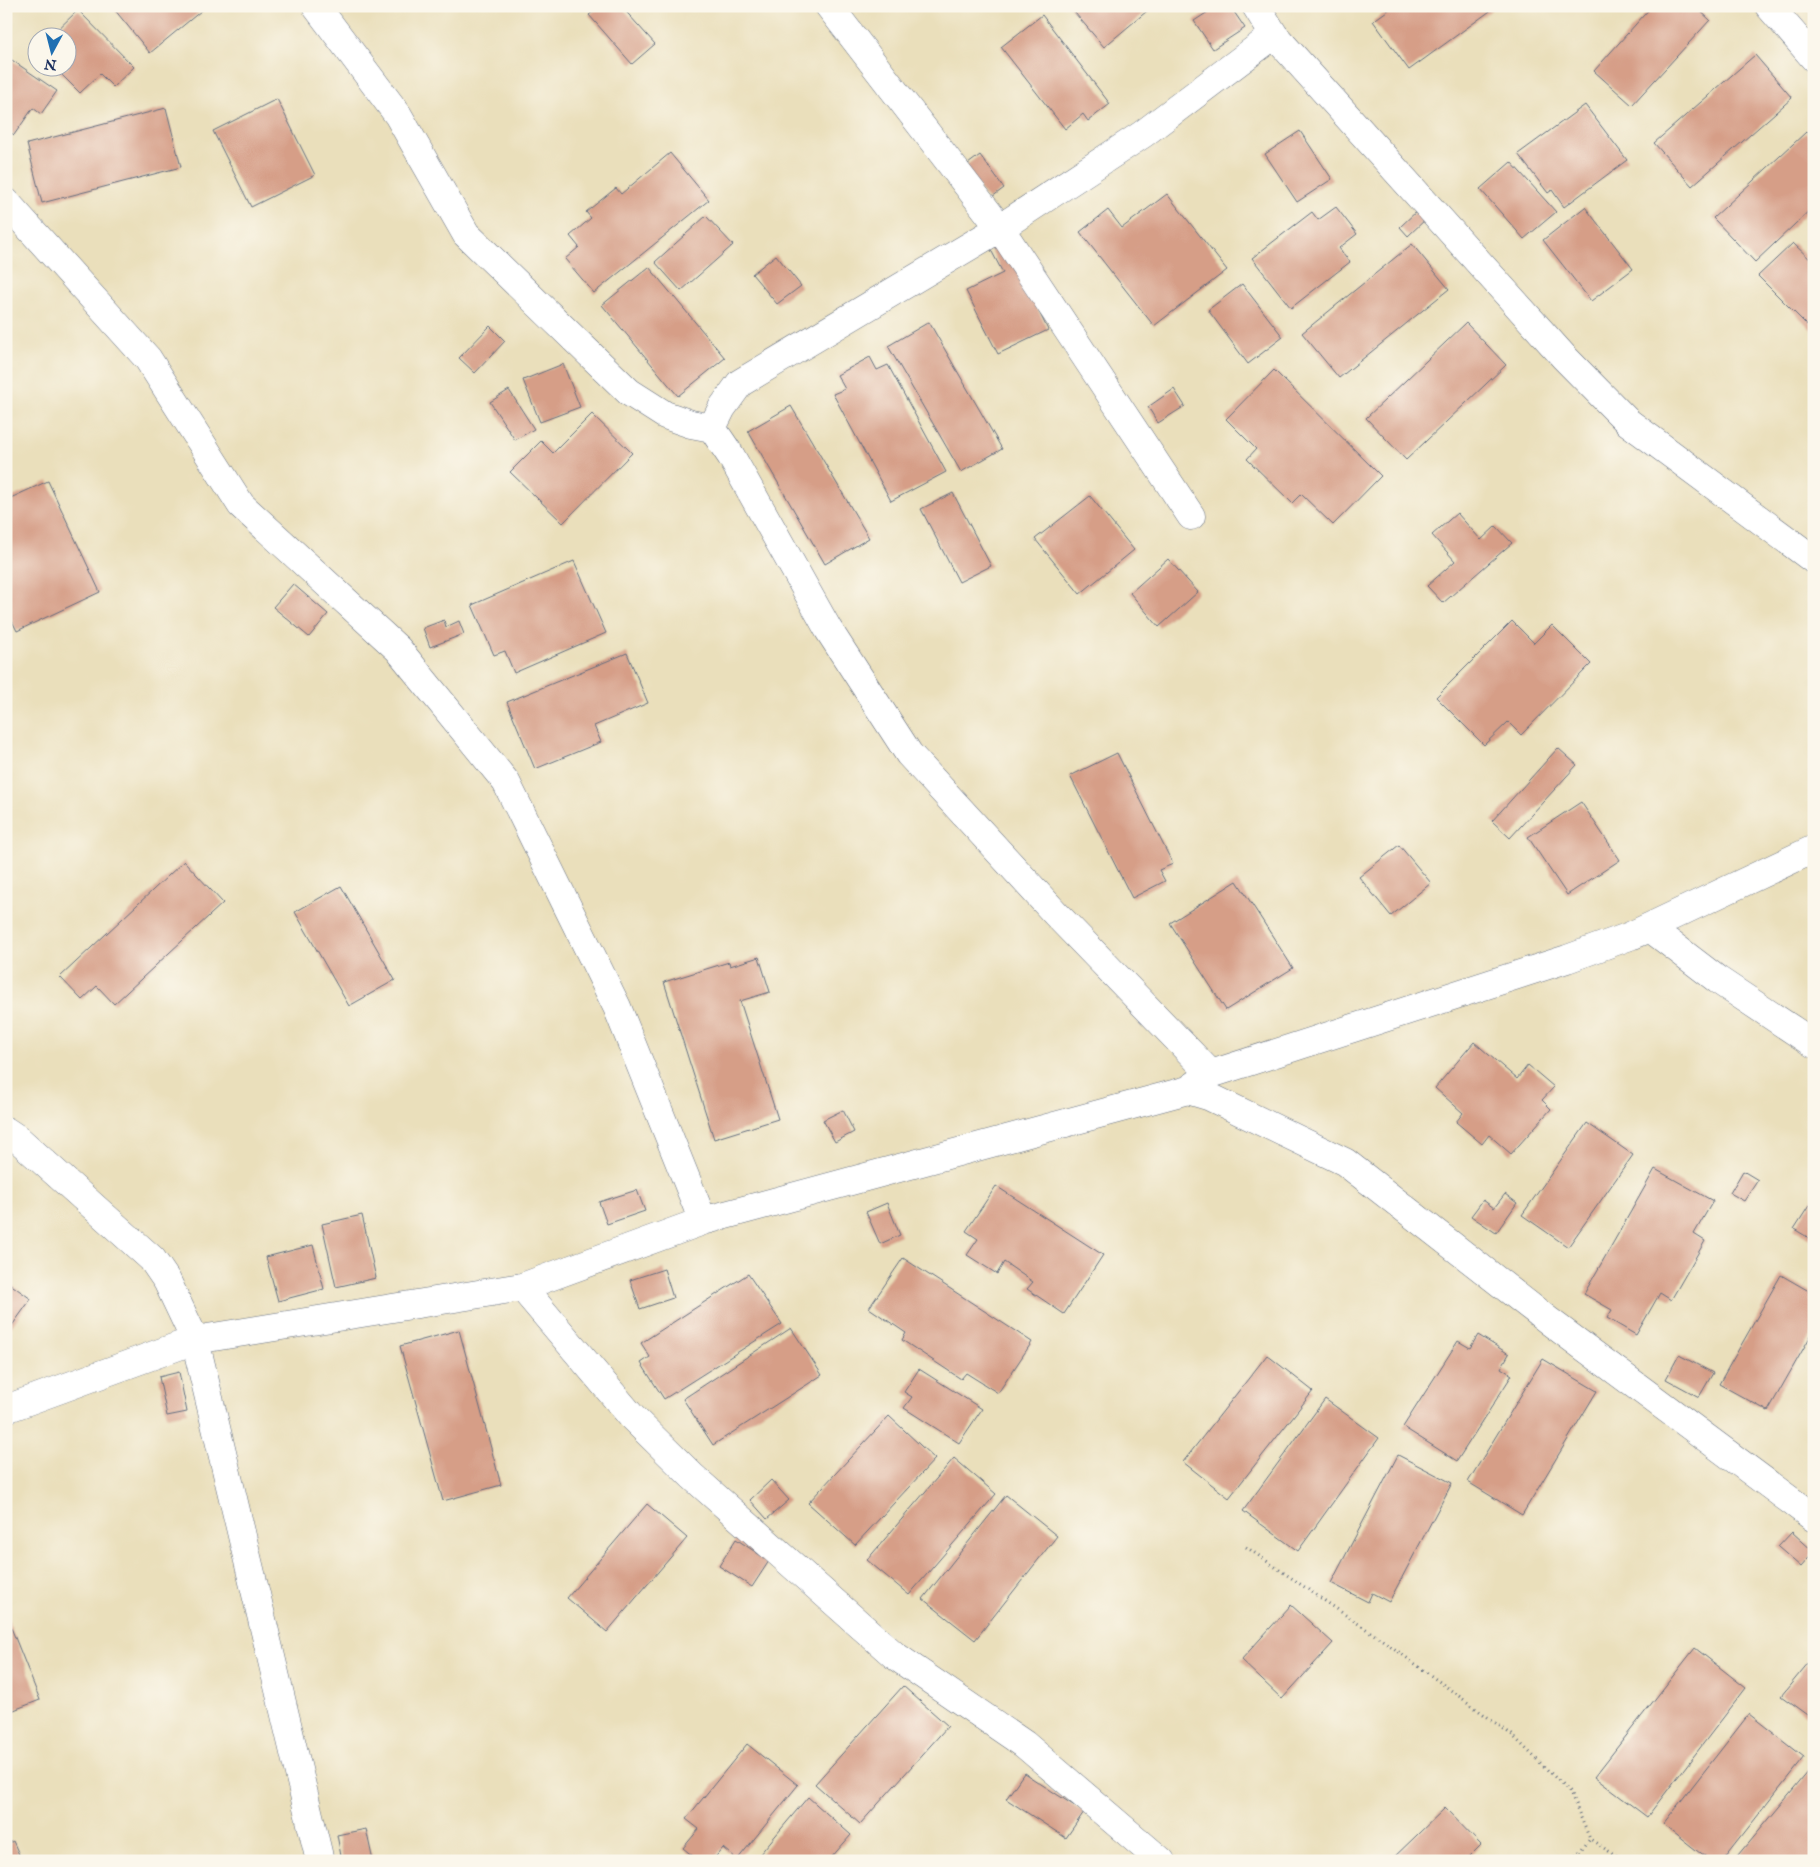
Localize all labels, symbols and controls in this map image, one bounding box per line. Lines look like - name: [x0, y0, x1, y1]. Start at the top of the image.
- north arrow: [28, 28, 78, 78]
- text: N: [43, 54, 59, 74]

